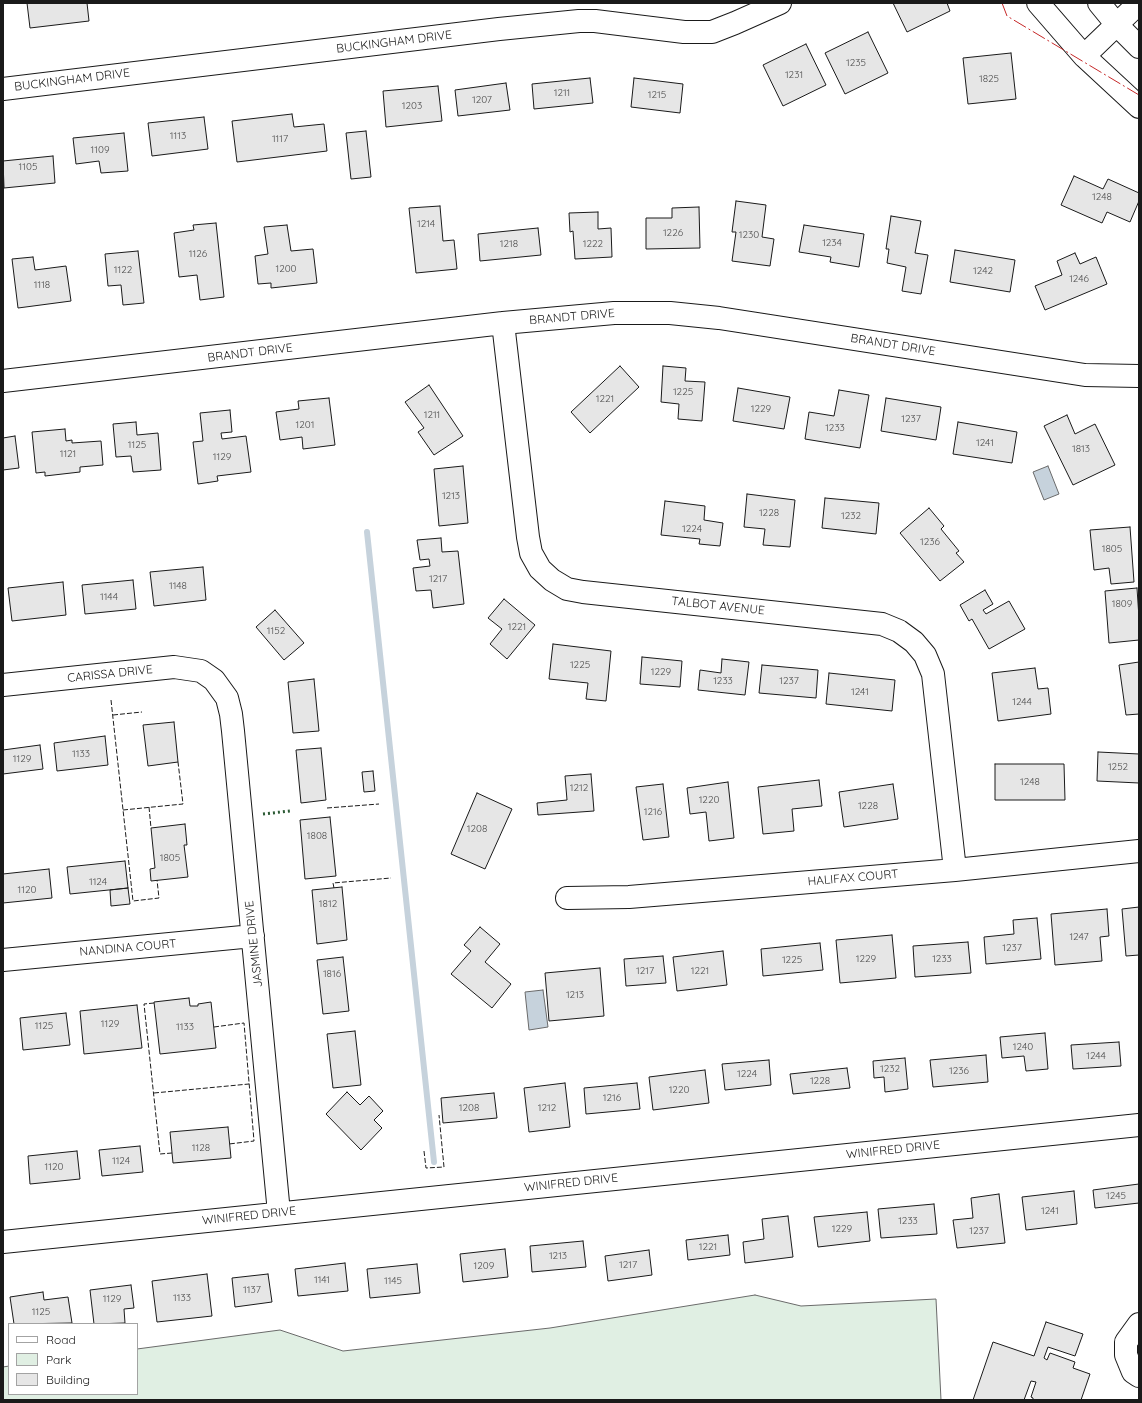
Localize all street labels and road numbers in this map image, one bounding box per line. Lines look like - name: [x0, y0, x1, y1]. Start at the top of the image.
- street label: BUCKINGHAM DRIVE: [335, 28, 453, 56]
- street label: BUCKINGHAM DRIVE: [13, 66, 131, 94]
- street label: BRANDT DRIVE: [529, 306, 615, 328]
- street label: BRANDT DRIVE: [850, 331, 936, 359]
- street label: BRANDT DRIVE: [207, 341, 293, 365]
- street label: TALBOT AVENUE: [671, 594, 765, 618]
- street label: CARISSA DRIVE: [67, 662, 153, 686]
- street label: HALIFAX COURT: [807, 867, 899, 889]
- street label: JASMINE DRIVE: [242, 900, 266, 988]
- street label: NANDINA COURT: [79, 937, 177, 959]
- street label: WINIFRED DRIVE: [845, 1138, 941, 1162]
- street label: WINIFRED DRIVE: [523, 1171, 619, 1195]
- street label: WINIFRED DRIVE: [201, 1204, 297, 1228]

